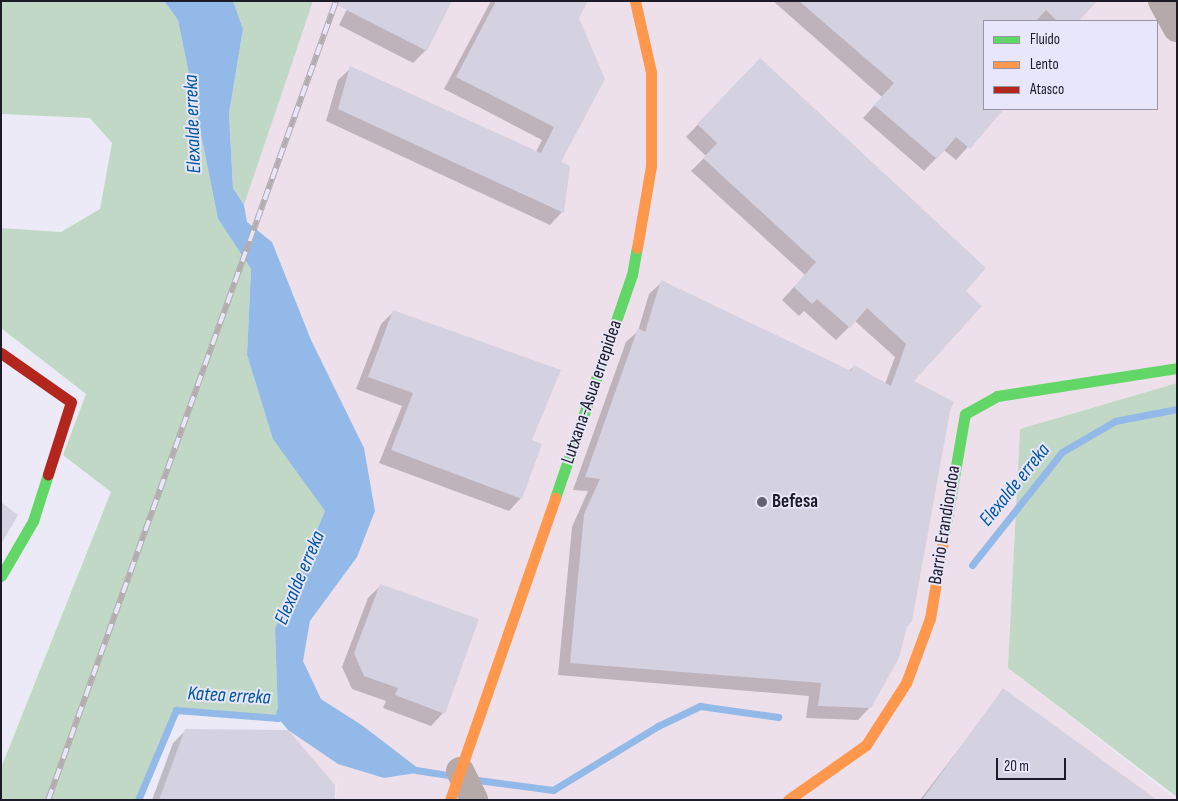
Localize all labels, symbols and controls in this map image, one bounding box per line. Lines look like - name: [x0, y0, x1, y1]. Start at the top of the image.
- legend: [983, 20, 1158, 110]
- text: Fluido: [1030, 30, 1060, 49]
- text: Lento: [1030, 55, 1059, 74]
- water label: Elexalde erreka: [179, 74, 207, 174]
- text: Atasco: [1030, 80, 1064, 99]
- street label: Lutxana-Asua errepidea: [557, 317, 627, 467]
- water label: Elexalde erreka: [974, 439, 1056, 531]
- street label: Barrio Erandiondoa: [924, 464, 966, 586]
- place label: Befesa: [772, 491, 818, 513]
- marker: Befesa: [756, 496, 768, 508]
- water label: Elexalde erreka: [270, 528, 330, 628]
- water label: Katea erreka: [187, 682, 271, 710]
- scale bar: [998, 748, 1068, 780]
- text: 20 m: [1004, 757, 1029, 776]

